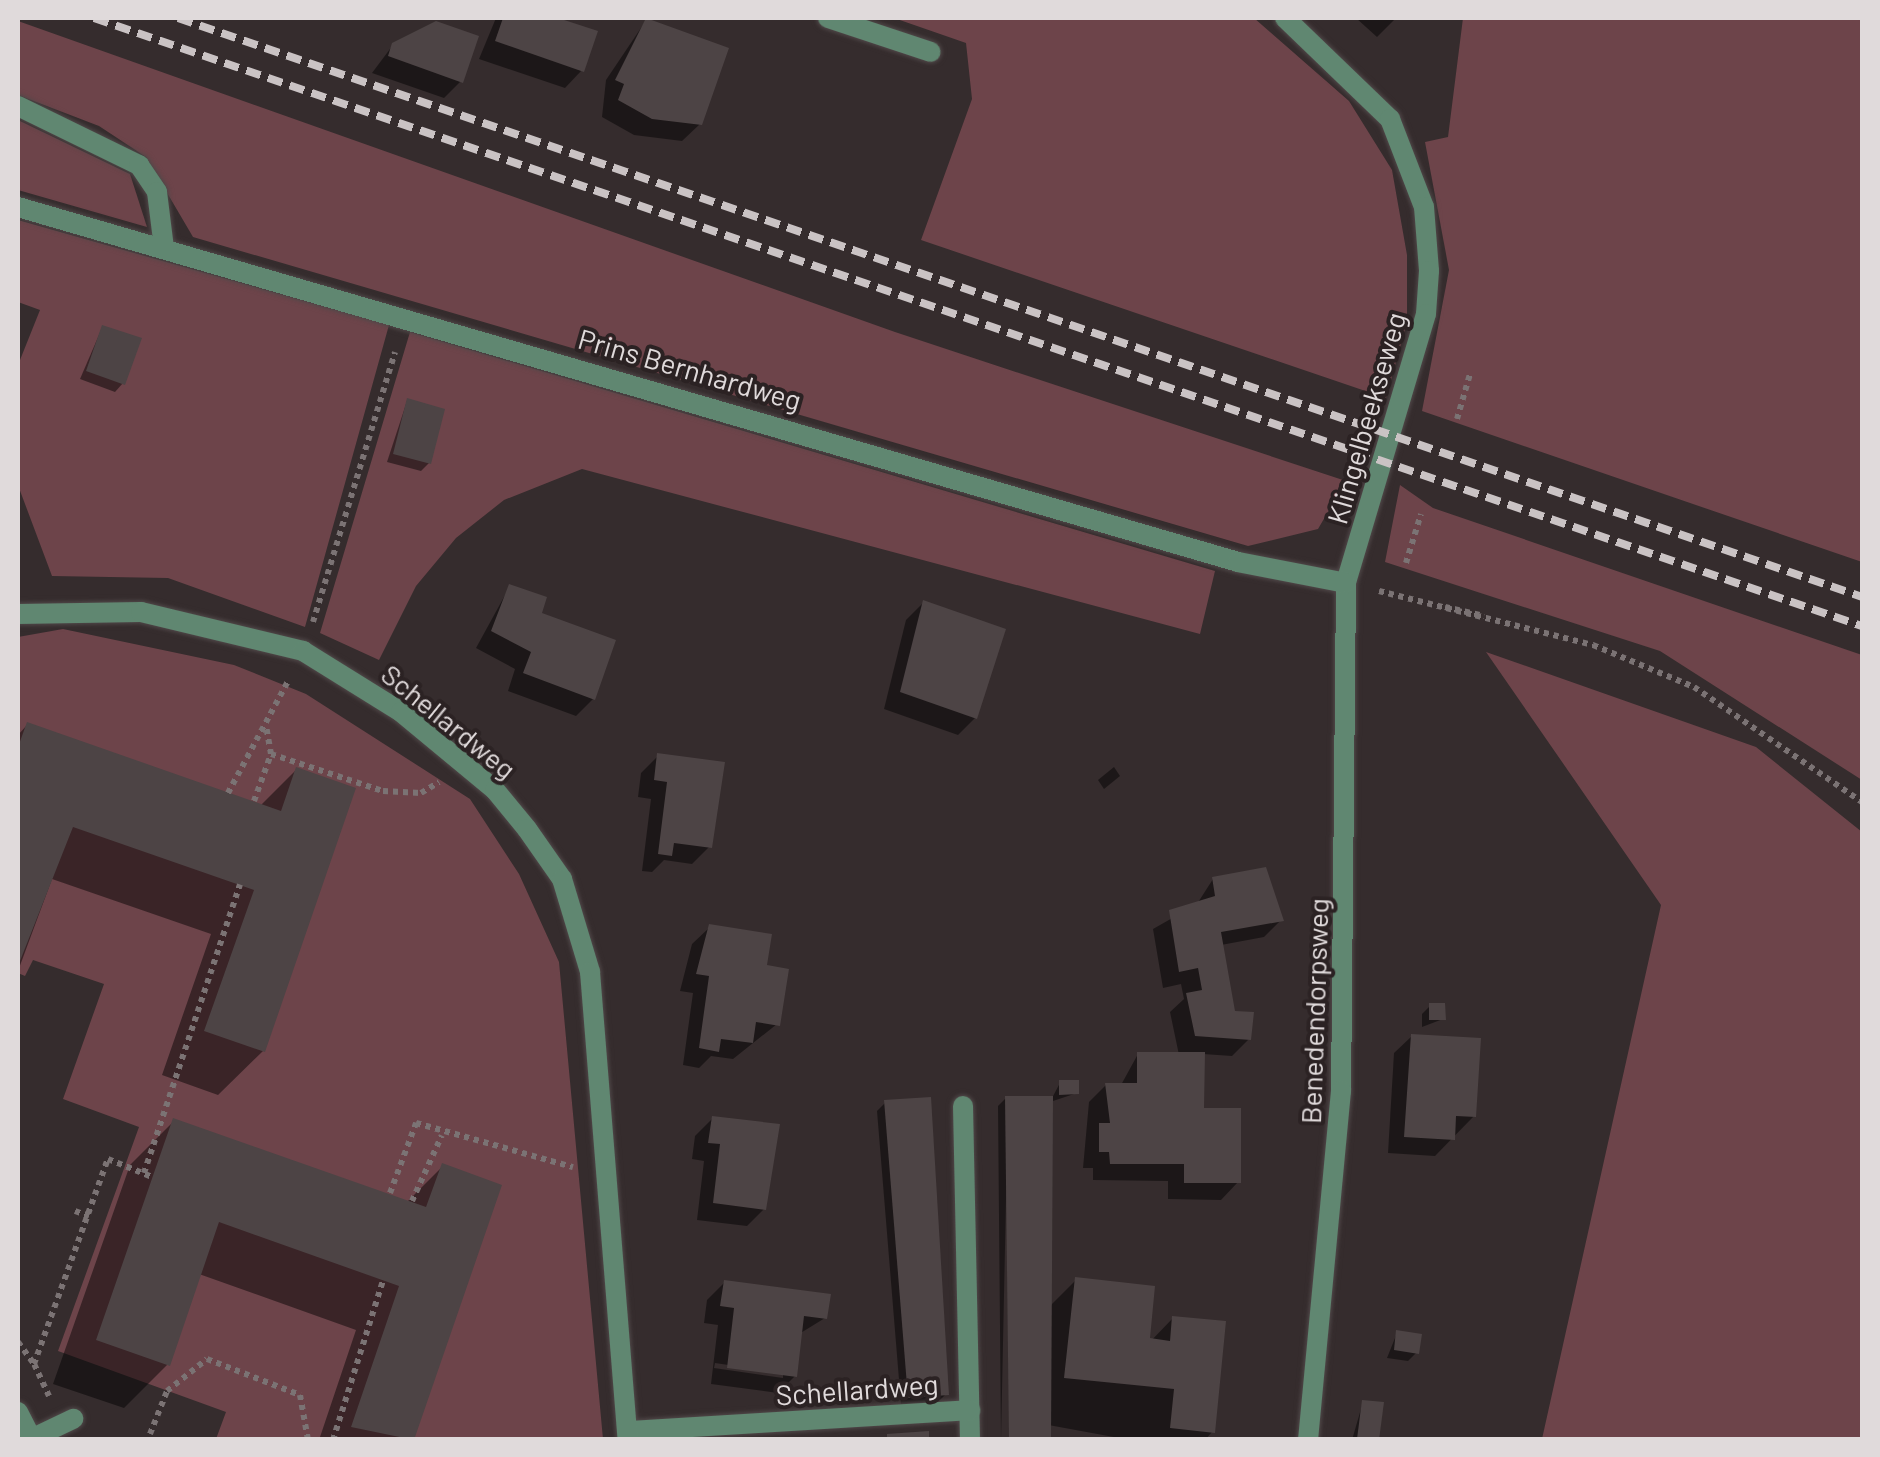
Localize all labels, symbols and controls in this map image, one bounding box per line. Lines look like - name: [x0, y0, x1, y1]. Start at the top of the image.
- street label: Klingelbeekseweg: [1320, 308, 1412, 528]
- street label: Prins Bernhardweg: [575, 321, 805, 417]
- street label: Schellardweg: [375, 657, 523, 785]
- street label: Benedendorpsweg: [1293, 898, 1335, 1124]
- street label: Schellardweg: [775, 1367, 939, 1411]

